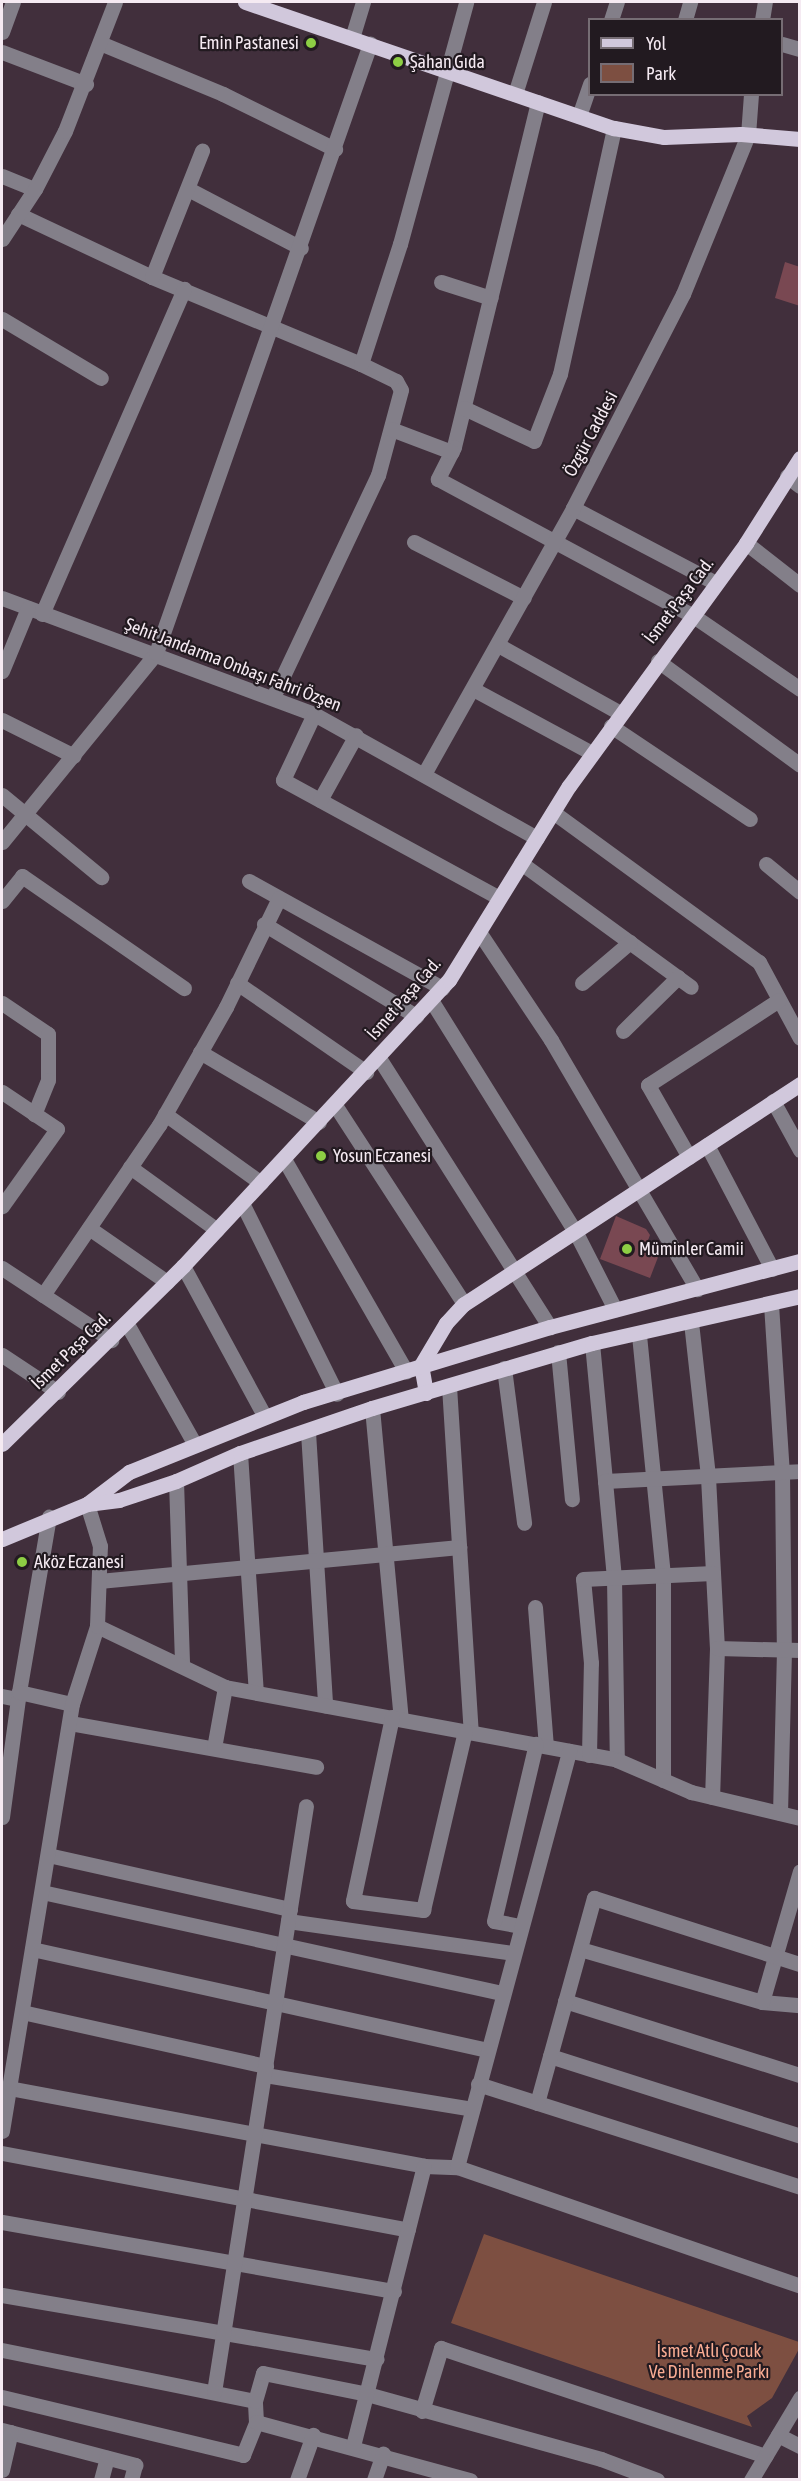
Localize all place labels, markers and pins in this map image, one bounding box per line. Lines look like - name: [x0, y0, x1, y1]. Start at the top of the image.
- place label: Emin Pastanesi: [199, 32, 299, 54]
- marker: Emin Pastanesi: [304, 36, 318, 50]
- place label: Şahan Gıda: [410, 51, 485, 73]
- marker: Şahan Gıda: [391, 55, 405, 69]
- place label: Yosun Eczanesi: [333, 1145, 431, 1167]
- marker: Yosun Eczanesi: [314, 1149, 328, 1163]
- place label: Müminler Camii: [639, 1238, 744, 1260]
- marker: Müminler Camii: [620, 1242, 634, 1256]
- place label: Aköz Eczanesi: [34, 1551, 124, 1573]
- marker: Aköz Eczanesi: [15, 1555, 29, 1569]

